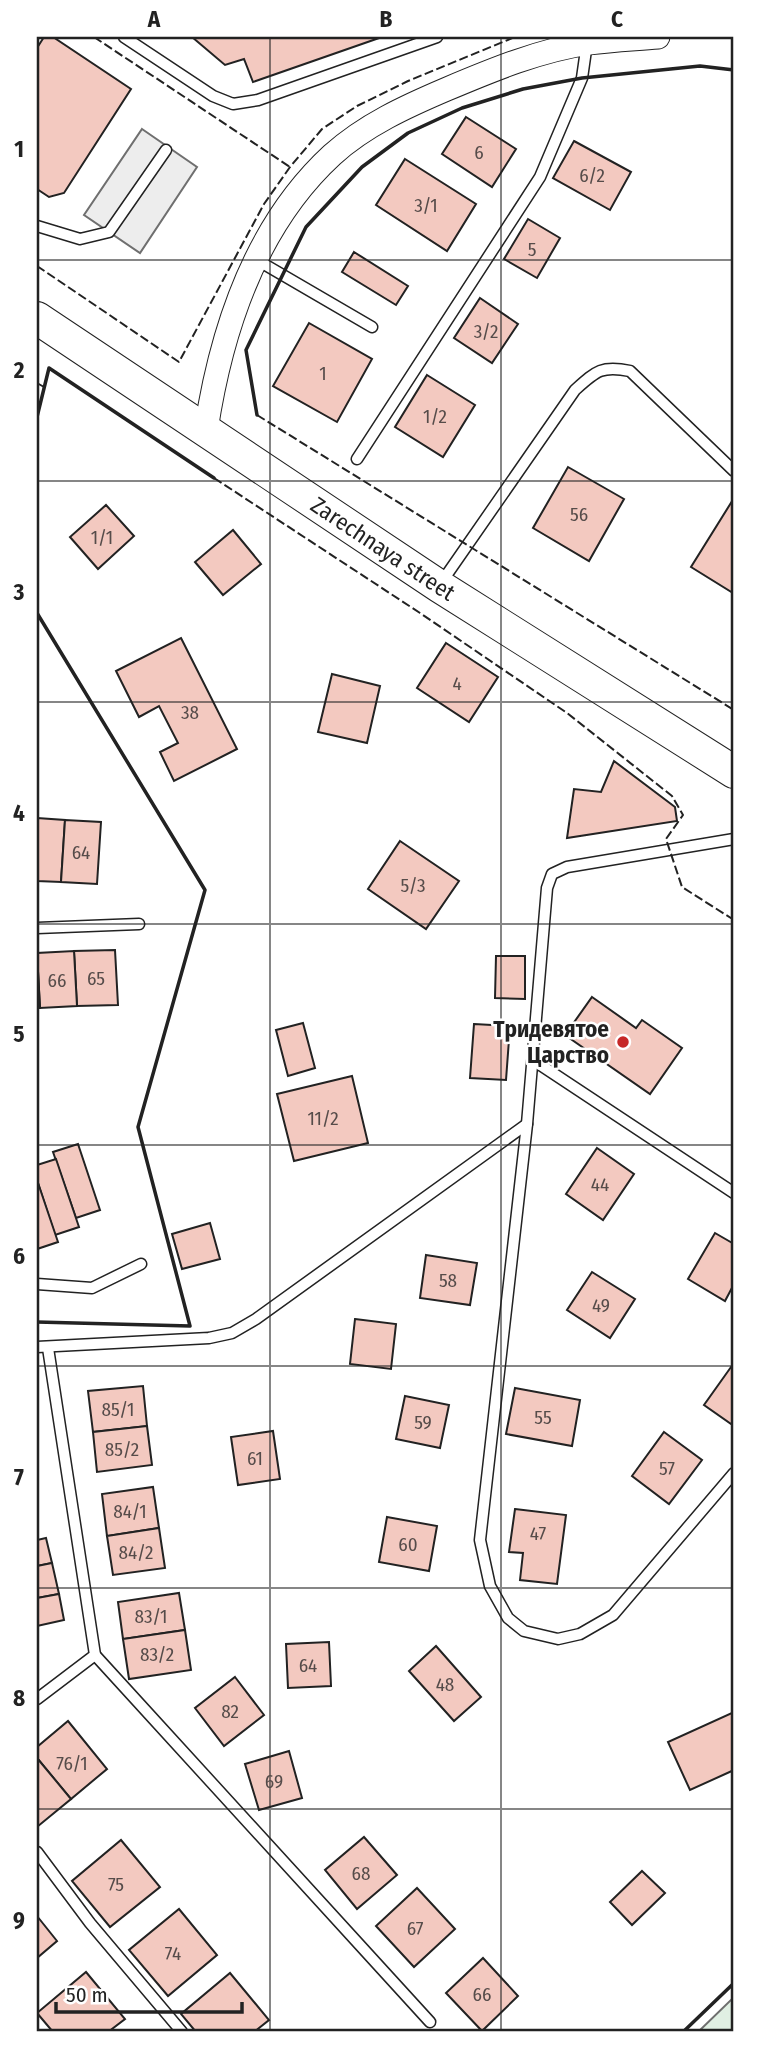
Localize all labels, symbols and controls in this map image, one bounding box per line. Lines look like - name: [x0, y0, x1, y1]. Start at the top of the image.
- text: A: [147, 5, 161, 33]
- text: B: [380, 5, 393, 33]
- text: C: [611, 5, 623, 33]
- text: 1: [14, 135, 24, 163]
- house number: 6: [474, 141, 484, 164]
- house number: 6/2: [579, 164, 605, 187]
- house number: 3/1: [414, 194, 438, 217]
- house number: 5: [528, 238, 536, 261]
- house number: 3/2: [474, 320, 498, 343]
- text: 2: [13, 356, 25, 384]
- house number: 1: [319, 362, 327, 385]
- house number: 1/2: [423, 405, 447, 428]
- street label: Zarechnaya street: [306, 491, 461, 607]
- house number: 56: [570, 503, 588, 526]
- house number: 1/1: [91, 526, 113, 549]
- text: 3: [13, 578, 25, 606]
- house number: 4: [452, 672, 462, 695]
- house number: 38: [181, 701, 199, 724]
- text: 4: [13, 799, 25, 827]
- house number: 64: [72, 841, 90, 864]
- house number: 5/3: [400, 874, 426, 897]
- house number: 65: [87, 967, 105, 990]
- house number: 66: [48, 969, 66, 992]
- place label: Тридевятое Царство: [493, 1015, 609, 1069]
- text: 5: [13, 1020, 25, 1048]
- marker: Тридевятое Царство: [615, 1034, 631, 1050]
- house number: 11/2: [307, 1107, 339, 1130]
- house number: 44: [591, 1173, 609, 1196]
- text: 6: [13, 1242, 25, 1270]
- house number: 58: [439, 1269, 457, 1292]
- house number: 49: [592, 1294, 610, 1317]
- house number: 85/1: [101, 1398, 135, 1421]
- house number: 55: [534, 1406, 552, 1429]
- house number: 59: [414, 1411, 432, 1434]
- house number: 85/2: [105, 1438, 139, 1461]
- house number: 61: [247, 1447, 263, 1470]
- house number: 57: [659, 1457, 675, 1480]
- text: 7: [14, 1463, 24, 1491]
- house number: 84/1: [113, 1500, 147, 1523]
- house number: 47: [530, 1522, 547, 1545]
- house number: 60: [398, 1533, 418, 1556]
- house number: 84/2: [119, 1541, 153, 1564]
- house number: 83/1: [135, 1605, 167, 1628]
- house number: 83/2: [140, 1643, 174, 1666]
- house number: 64: [299, 1654, 317, 1677]
- house number: 48: [436, 1673, 454, 1696]
- text: 8: [13, 1684, 25, 1712]
- house number: 82: [221, 1700, 239, 1723]
- house number: 76/1: [56, 1752, 88, 1775]
- house number: 69: [265, 1770, 283, 1793]
- house number: 68: [352, 1862, 370, 1885]
- house number: 75: [108, 1873, 124, 1896]
- text: 9: [13, 1906, 25, 1934]
- house number: 67: [407, 1917, 424, 1940]
- house number: 74: [165, 1942, 181, 1965]
- scale bar: [56, 1971, 242, 2015]
- text: 50 m: [66, 1982, 108, 2008]
- house number: 66: [473, 1983, 491, 2006]

